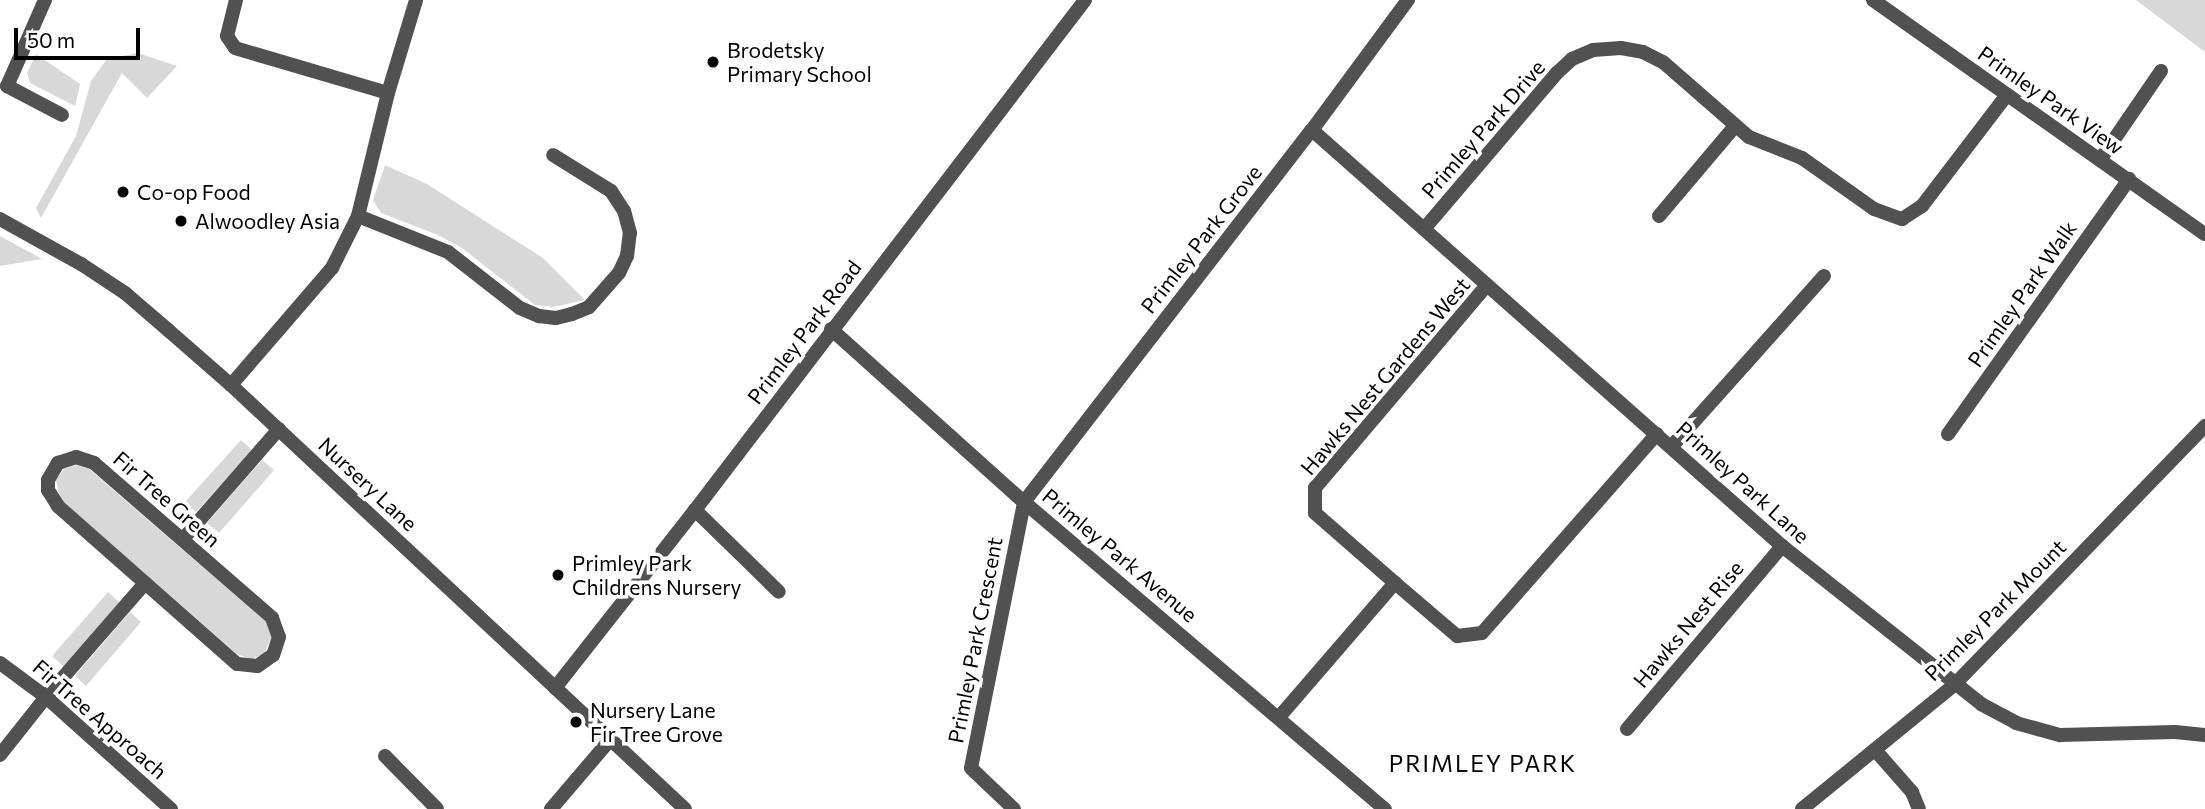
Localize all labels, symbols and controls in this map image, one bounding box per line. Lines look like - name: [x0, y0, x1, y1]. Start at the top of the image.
- scale bar: [18, 14, 144, 58]
- text: 50 m: [27, 27, 75, 52]
- place label: Brodetsky Primary School: [727, 37, 872, 87]
- street label: Primley Park View: [1973, 40, 2129, 160]
- marker: Brodetsky Primary School: [705, 54, 721, 70]
- street label: Primley Park Drive: [1416, 55, 1550, 203]
- street label: Primley Park Grove: [1135, 160, 1267, 318]
- place label: Co-op Food: [137, 179, 251, 205]
- marker: Co-op Food: [115, 184, 131, 200]
- place label: Alwoodley Asia: [195, 208, 340, 234]
- marker: Alwoodley Asia: [173, 213, 189, 229]
- street label: Primley Park Walk: [1962, 216, 2082, 372]
- street label: Primley Park Road: [742, 255, 866, 409]
- street label: Hawks Nest Gardens West: [1295, 272, 1475, 480]
- street label: Primley Park Lane: [1671, 416, 1815, 548]
- street label: Nursery Lane: [313, 432, 423, 536]
- street label: Fir Tree Green: [108, 446, 226, 552]
- street label: Primley Park Avenue: [1037, 483, 1203, 627]
- street label: Primley Park Mount: [1919, 534, 2071, 686]
- street label: Primley Park Crescent: [943, 535, 1007, 745]
- place label: Primley Park Childrens Nursery: [572, 550, 741, 600]
- street label: Hawks Nest Rise: [1628, 556, 1748, 692]
- marker: Primley Park Childrens Nursery: [550, 567, 566, 583]
- street label: Fir Tree Approach: [28, 654, 172, 784]
- place label: Nursery Lane Fir Tree Grove: [590, 697, 723, 747]
- marker: Nursery Lane Fir Tree Grove: [568, 714, 584, 730]
- district label: PRIMLEY PARK: [1390, 749, 1576, 777]

